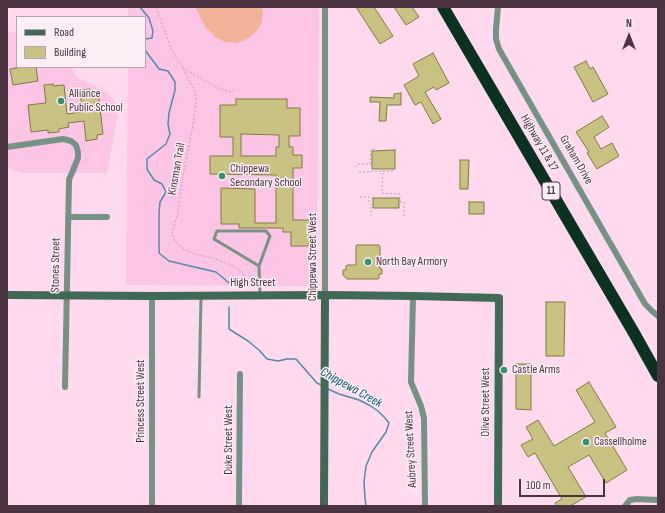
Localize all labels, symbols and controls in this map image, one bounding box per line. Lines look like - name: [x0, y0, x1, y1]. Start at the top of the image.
- legend: [16, 16, 146, 68]
- north arrow: [609, 16, 649, 56]
- text: N: [626, 17, 632, 30]
- text: Road: [54, 25, 74, 40]
- text: Building: [54, 45, 86, 60]
- place label: Alliance Public School: [69, 87, 123, 115]
- marker: Alliance Public School: [56, 96, 66, 106]
- street label: Highway 11 & 17: [517, 112, 561, 174]
- street label: Graham Drive: [556, 133, 596, 187]
- street label: Kinsman Trail: [165, 142, 189, 196]
- place label: Chippewa Secondary School: [230, 162, 302, 190]
- marker: Chippewa Secondary School: [217, 171, 227, 181]
- road number: 11: [542, 182, 560, 200]
- street label: Chippewa Street West: [306, 213, 320, 301]
- street label: Stones Street: [48, 237, 64, 293]
- place label: North Bay Armory: [376, 255, 448, 269]
- marker: North Bay Armory: [363, 257, 373, 267]
- street label: High Street: [230, 276, 276, 290]
- street label: Princess Street West: [134, 359, 148, 443]
- place label: Castle Arms: [512, 363, 560, 377]
- water label: Chippewa Creek: [317, 365, 385, 411]
- marker: Castle Arms: [499, 365, 509, 375]
- street label: Olive Street West: [479, 367, 493, 437]
- street label: Duke Street West: [222, 405, 236, 475]
- street label: Aubrey Street West: [402, 410, 420, 488]
- place label: Cassellholme: [594, 435, 647, 449]
- marker: Cassellholme: [581, 437, 591, 447]
- scale bar: [521, 471, 607, 497]
- text: 100 m: [526, 478, 551, 493]

